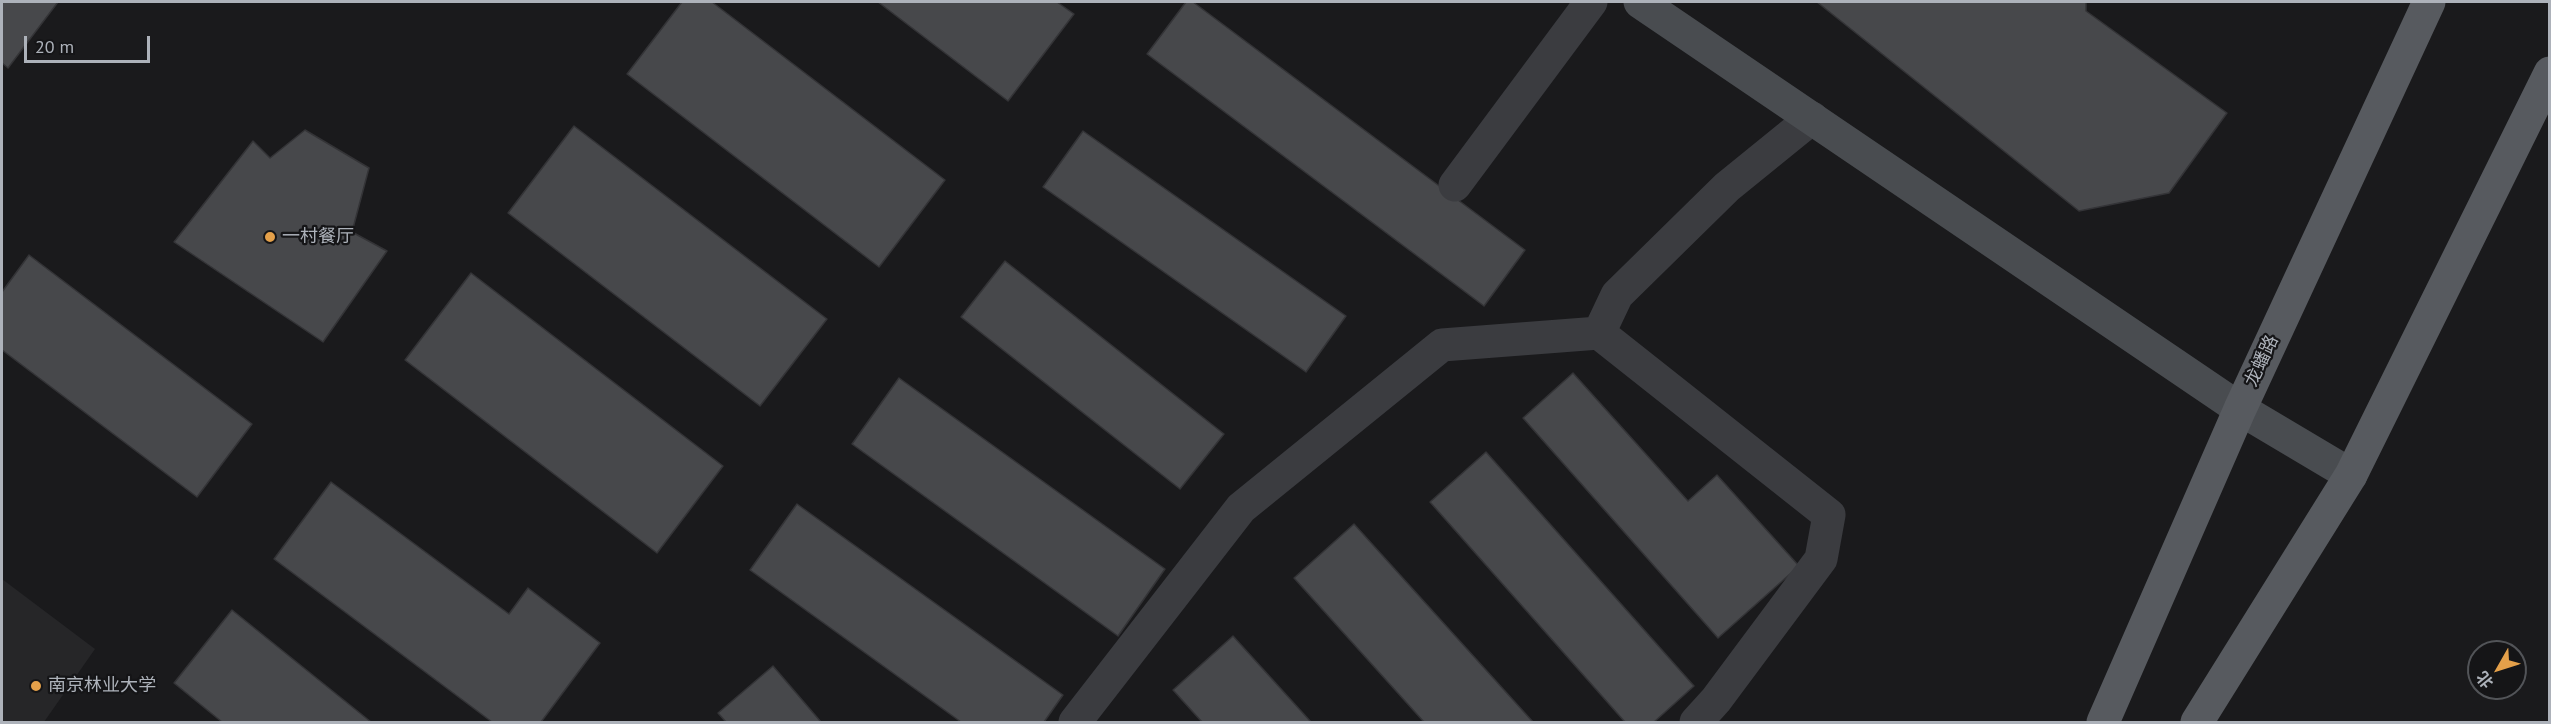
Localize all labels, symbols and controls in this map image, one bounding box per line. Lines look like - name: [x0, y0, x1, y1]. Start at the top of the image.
- scale bar: [27, 24, 153, 62]
- text: 20 m: [35, 35, 74, 58]
- place label: 一村餐厅: [282, 226, 354, 248]
- marker: 一村餐厅: [263, 230, 277, 244]
- street label: 龙蟠路: [2241, 332, 2283, 390]
- north arrow: [2467, 640, 2527, 700]
- text: 北: [2472, 668, 2497, 693]
- place label: 南京林业大学: [48, 675, 156, 697]
- marker: 南京林业大学: [29, 679, 43, 693]

